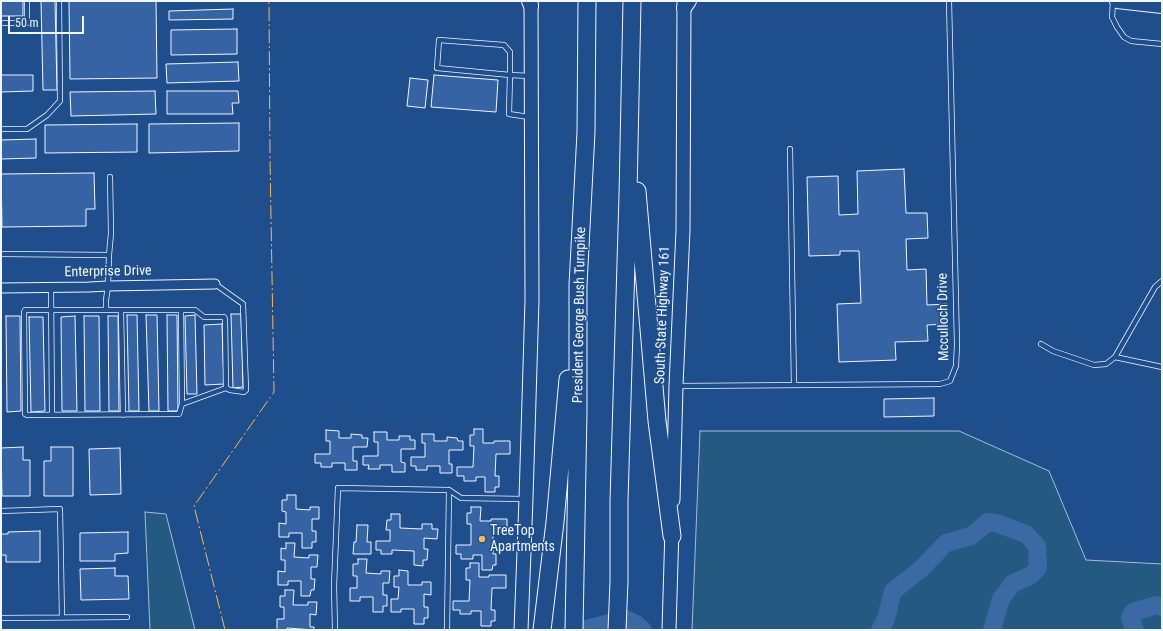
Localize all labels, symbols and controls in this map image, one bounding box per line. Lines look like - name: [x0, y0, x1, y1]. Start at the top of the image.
- scale bar: [10, 8, 86, 34]
- text: 50 m: [15, 16, 39, 30]
- street label: President George Bush Turnpike: [570, 227, 590, 403]
- street label: South State Highway 161: [652, 246, 674, 384]
- street label: Enterprise Drive: [64, 263, 152, 281]
- street label: Mcculloch Drive: [935, 273, 953, 361]
- place label: TreeTop Apartments: [490, 523, 555, 556]
- marker: TreeTop Apartments: [477, 534, 487, 544]

